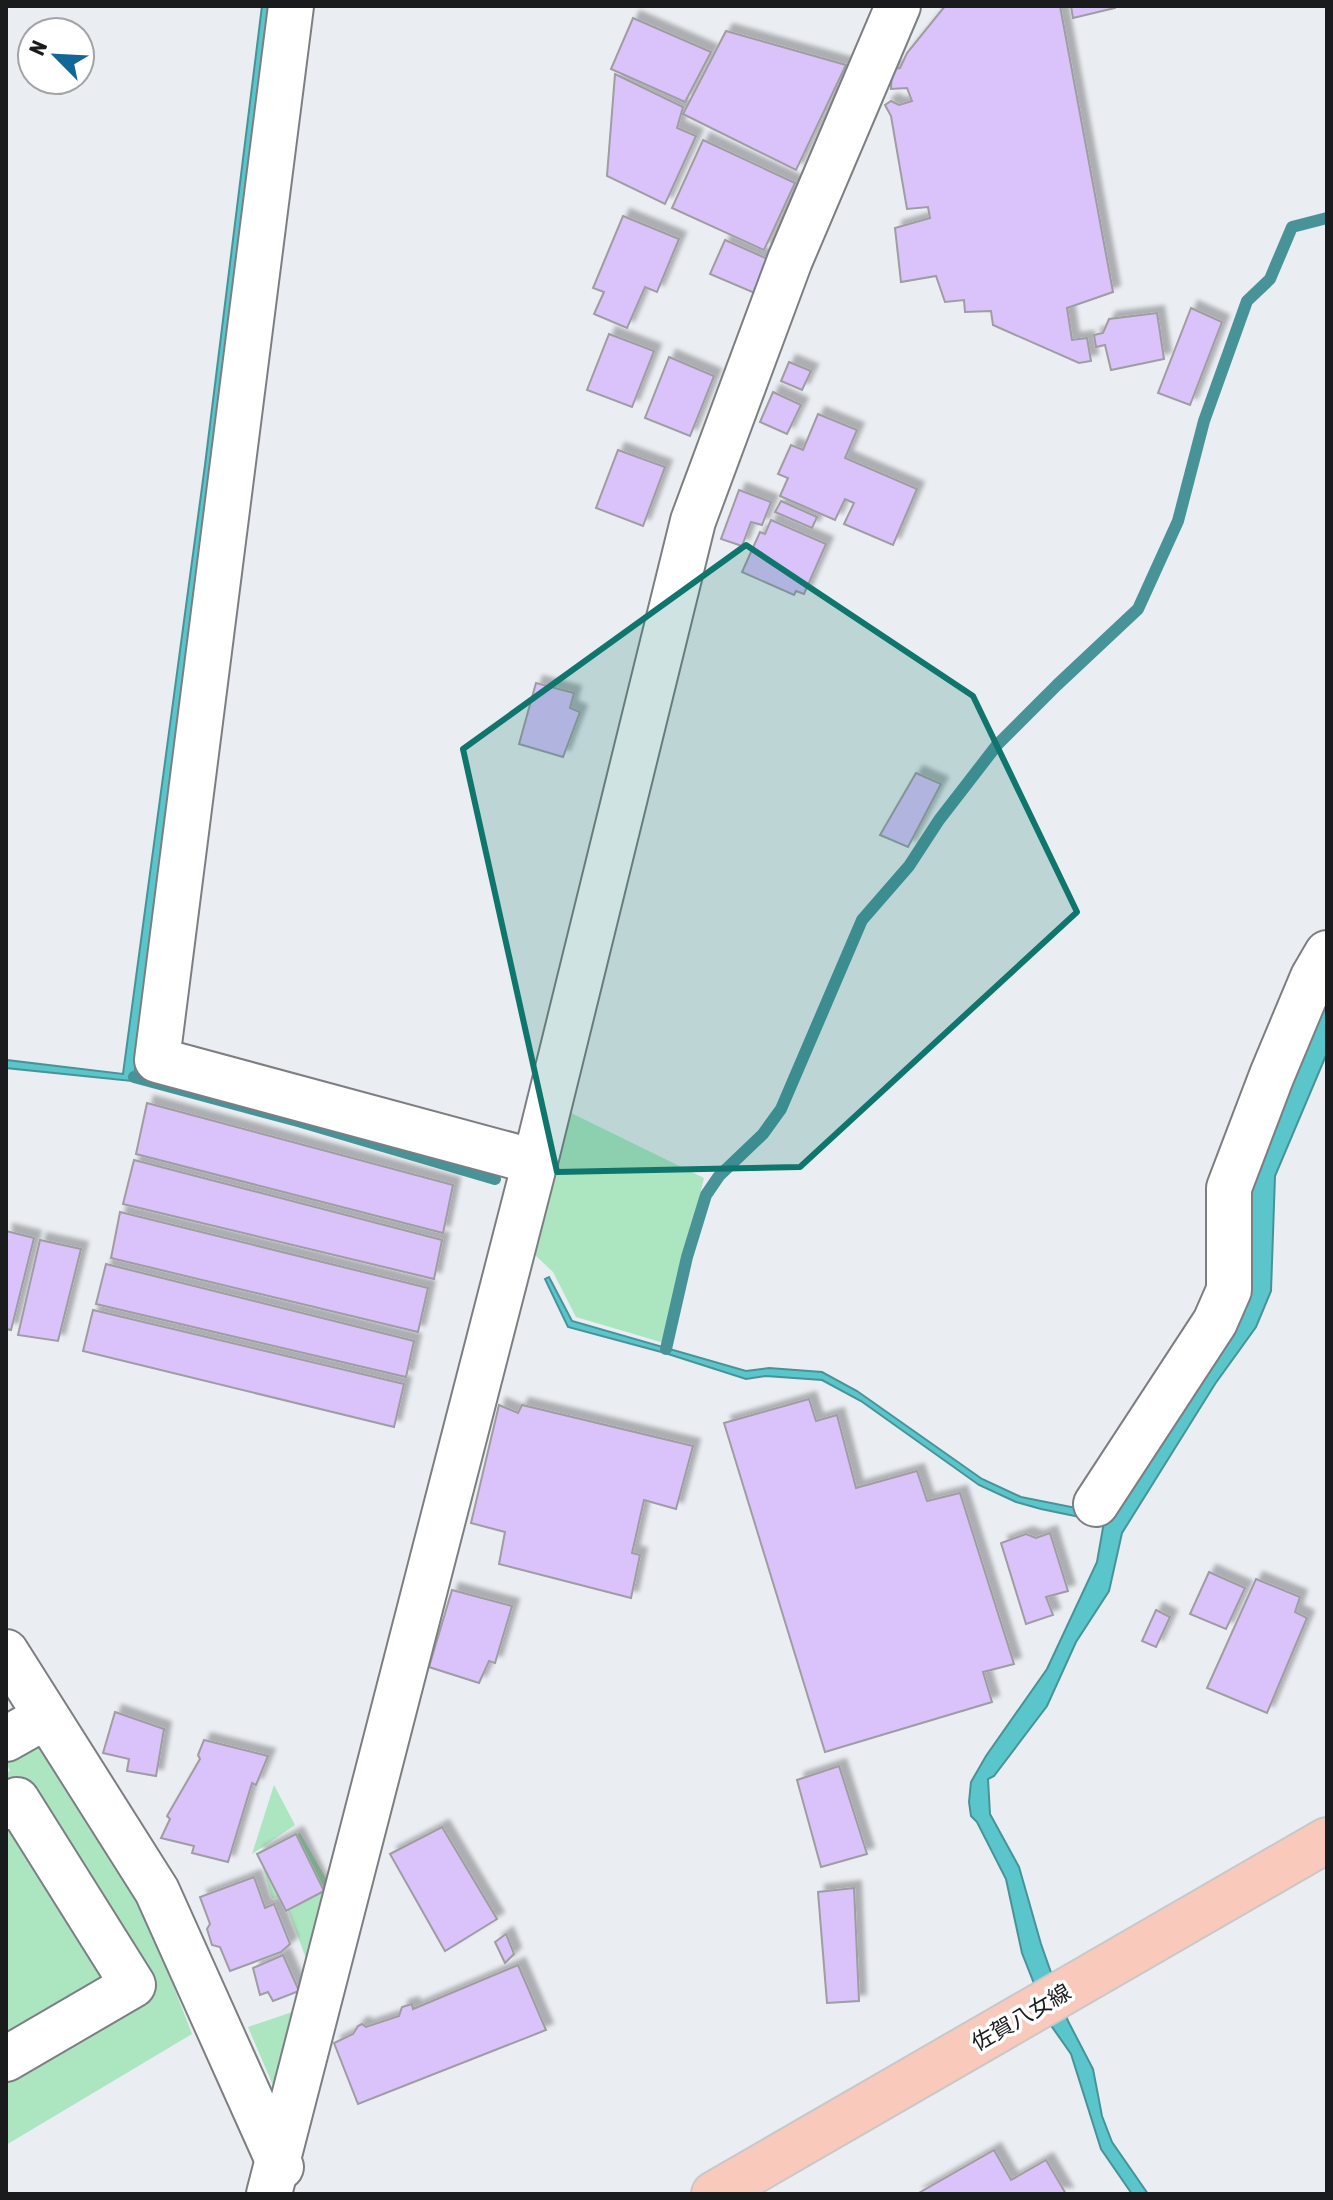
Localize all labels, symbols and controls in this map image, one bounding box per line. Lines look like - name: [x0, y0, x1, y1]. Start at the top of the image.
- north arrow: [16, 16, 96, 96]
- text: N: [23, 37, 52, 59]
- street label: 佐賀八女線: [967, 1978, 1075, 2056]

